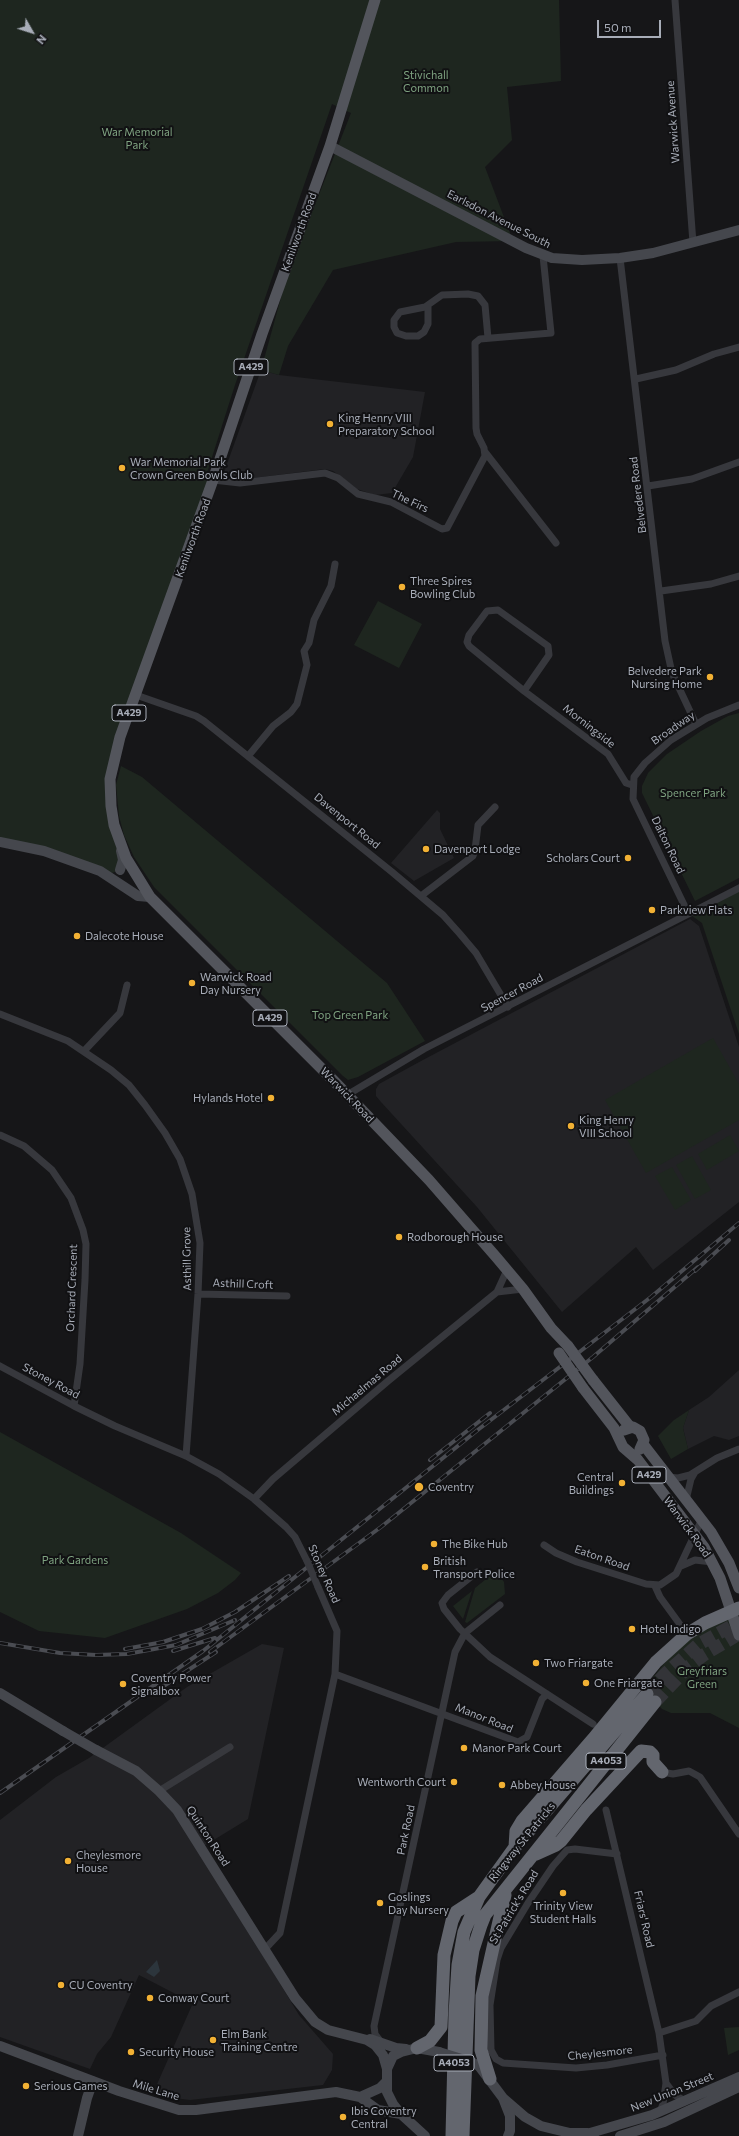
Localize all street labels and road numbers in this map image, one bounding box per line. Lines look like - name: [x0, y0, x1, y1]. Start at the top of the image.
- street label: Warwick Avenue: [664, 80, 682, 164]
- street label: Earlsdon Avenue South: [445, 187, 553, 251]
- street label: Kenilworth Road: [279, 191, 319, 273]
- road number: A429: [234, 359, 268, 375]
- street label: Belvedere Road: [627, 456, 649, 534]
- street label: The Firs: [389, 487, 431, 515]
- street label: Kenilworth Road: [173, 497, 213, 579]
- street label: Morningside: [560, 701, 618, 751]
- road number: A429: [112, 705, 146, 721]
- street label: Broadway: [649, 708, 697, 748]
- street label: Davenport Road: [311, 790, 383, 852]
- street label: Dalton Road: [649, 814, 687, 876]
- street label: Spencer Road: [479, 971, 545, 1015]
- road number: A429: [253, 1010, 287, 1026]
- street label: Warwick Road: [317, 1065, 377, 1125]
- street label: Asthill Grove: [180, 1227, 194, 1291]
- street label: Orchard Crescent: [64, 1244, 80, 1332]
- street label: Asthill Croft: [212, 1276, 274, 1292]
- street label: Michaelmas Road: [329, 1352, 405, 1418]
- street label: Stoney Road: [20, 1360, 82, 1402]
- road number: A429: [632, 1467, 666, 1483]
- street label: Warwick Road: [661, 1494, 713, 1560]
- street label: Eaton Road: [573, 1542, 631, 1574]
- street label: Stoney Road: [305, 1543, 343, 1605]
- street label: Manor Road: [453, 1700, 515, 1736]
- road number: A4053: [586, 1753, 626, 1769]
- street label: Ringway St Patricks: [486, 1800, 558, 1884]
- street label: Quinton Road: [184, 1803, 232, 1869]
- street label: Park Road: [394, 1804, 418, 1856]
- street label: St Patrick's Road: [487, 1868, 541, 1946]
- street label: Friars' Road: [631, 1889, 657, 1949]
- street label: Cheylesmore: [567, 2043, 633, 2063]
- road number: A4053: [434, 2055, 474, 2071]
- street label: New Union Street: [629, 2069, 715, 2115]
- street label: Mile Lane: [131, 2077, 181, 2103]

